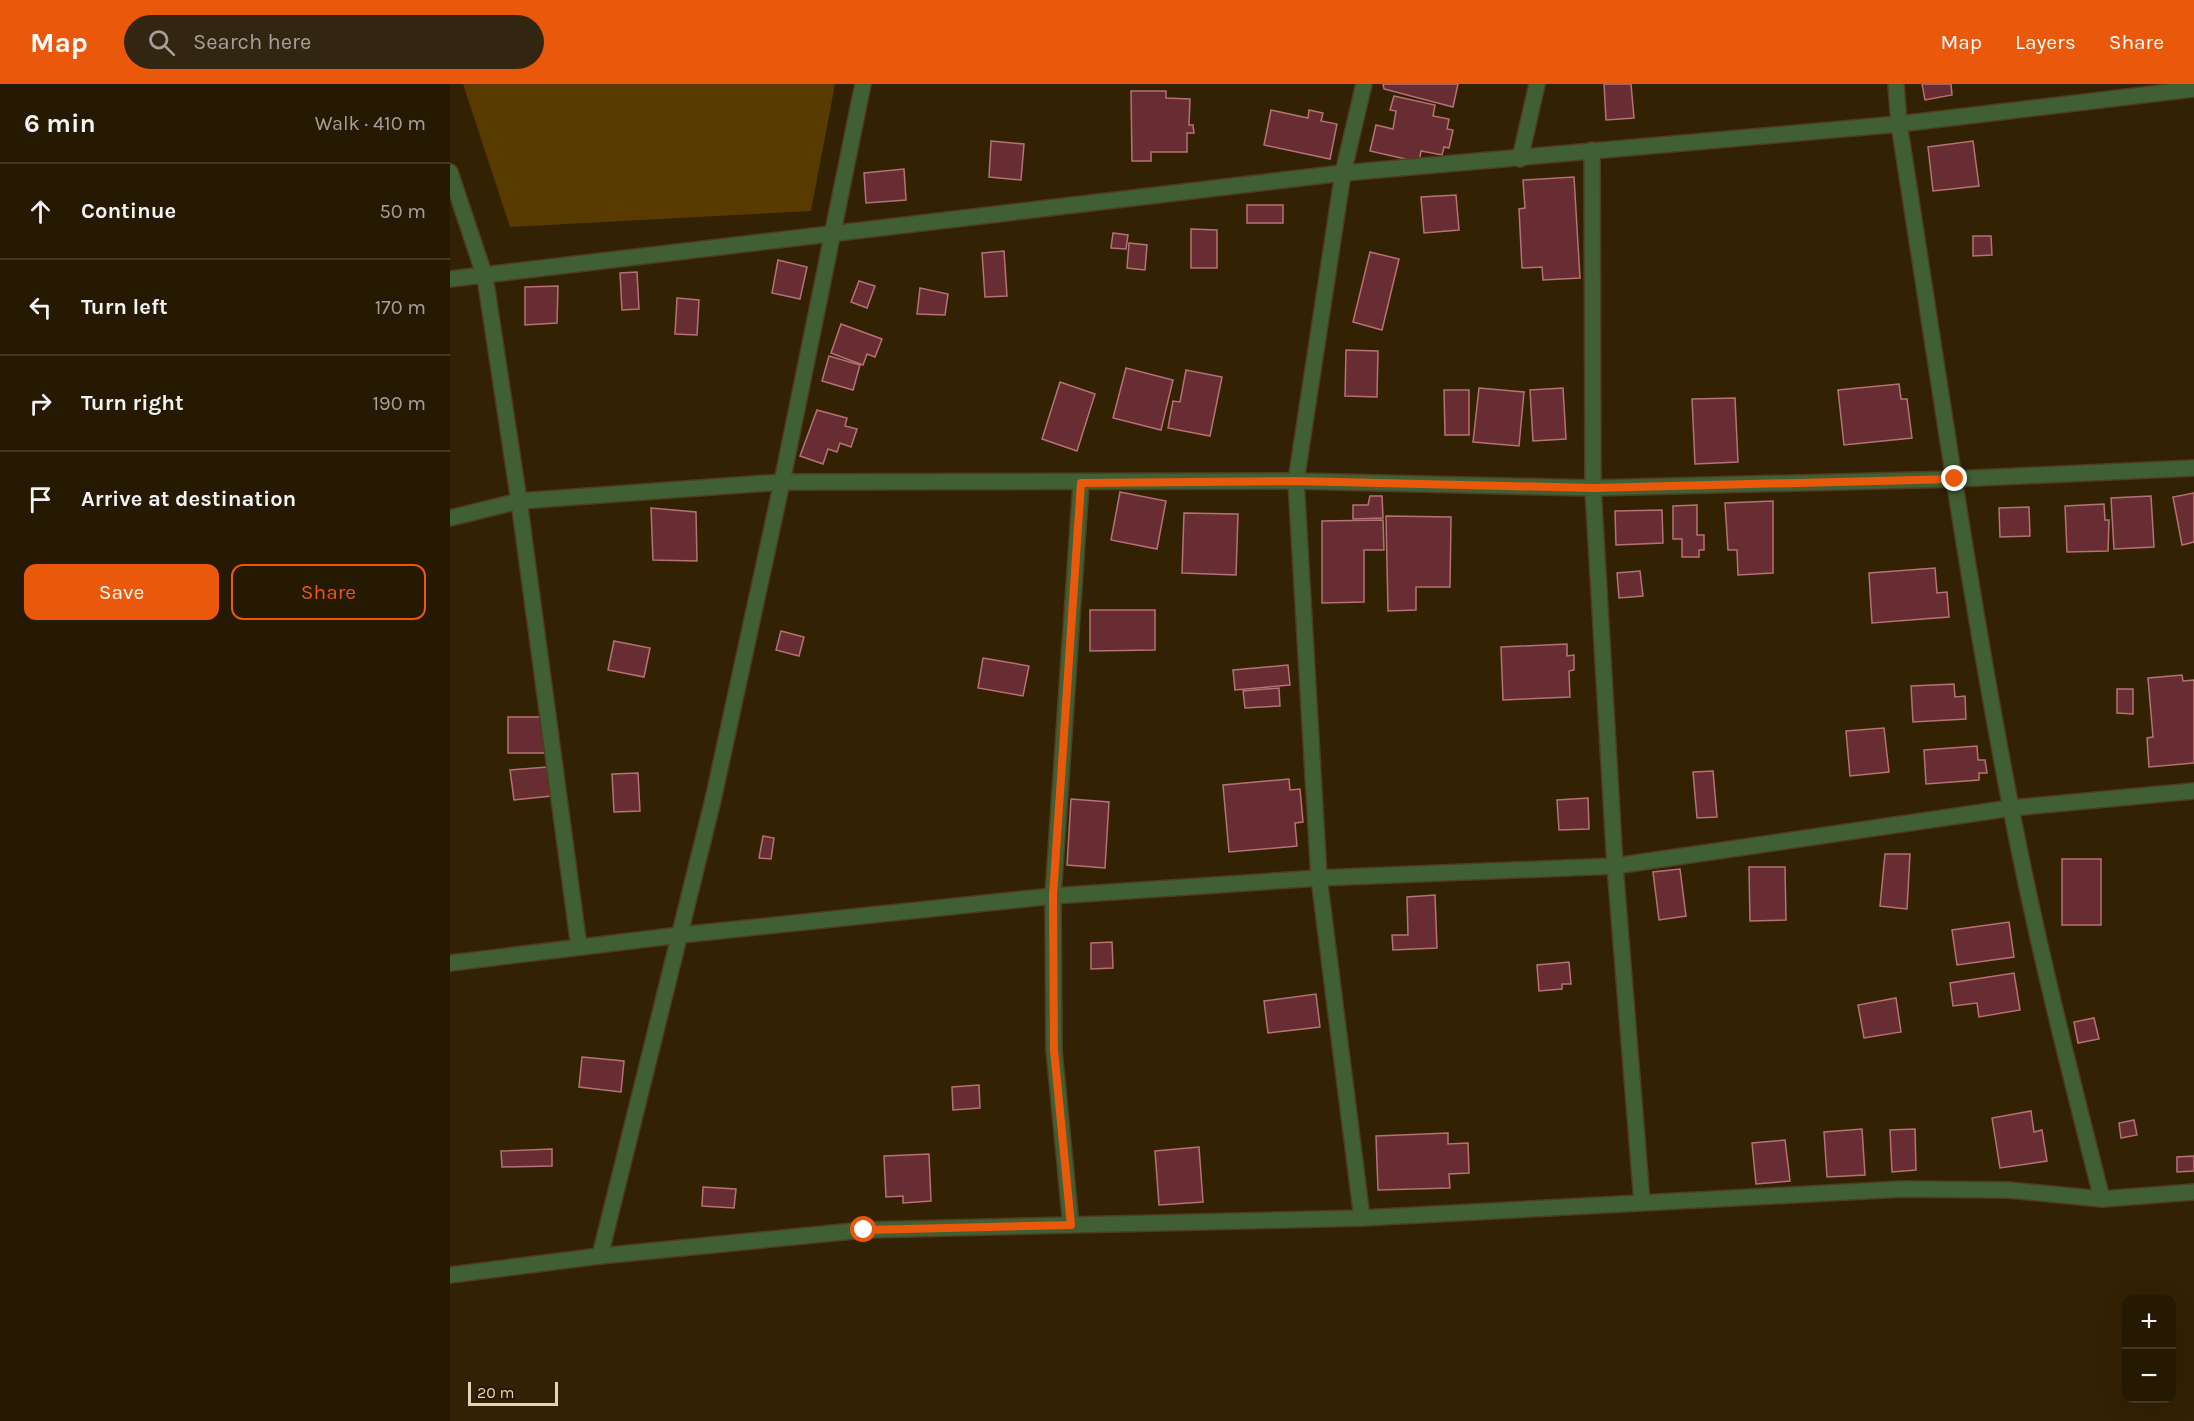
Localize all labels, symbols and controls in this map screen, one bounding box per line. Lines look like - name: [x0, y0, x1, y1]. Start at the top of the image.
- search box: [124, 15, 544, 69]
- text: Map: [30, 26, 88, 59]
- icon: search: [145, 26, 178, 59]
- text: Search here: [193, 29, 311, 55]
- text: Map: [1940, 30, 1982, 54]
- text: Layers: [2015, 30, 2076, 54]
- text: Share: [2109, 30, 2164, 54]
- text: 6 min: [24, 108, 96, 139]
- text: Walk · 410 m: [315, 112, 426, 135]
- icon: ahead: [24, 195, 57, 228]
- text: Continue: [81, 198, 176, 224]
- text: 50 m: [379, 200, 426, 223]
- icon: left: [24, 291, 57, 324]
- text: Turn left: [81, 294, 168, 320]
- text: 170 m: [375, 296, 426, 319]
- icon: right: [24, 387, 57, 420]
- text: Turn right: [81, 390, 184, 416]
- text: 190 m: [372, 392, 426, 415]
- route end: [1941, 465, 1967, 491]
- icon: arrive: [24, 483, 57, 516]
- text: Arrive at destination: [81, 486, 296, 512]
- button: Save: [24, 564, 219, 620]
- button: Share: [231, 564, 426, 620]
- route start: [850, 1216, 876, 1242]
- map controls: [2122, 1295, 2176, 1403]
- button: +: [2122, 1295, 2176, 1349]
- button: −: [2122, 1349, 2176, 1403]
- scale bar: [468, 1379, 558, 1406]
- text: 20 m: [477, 1383, 515, 1402]

